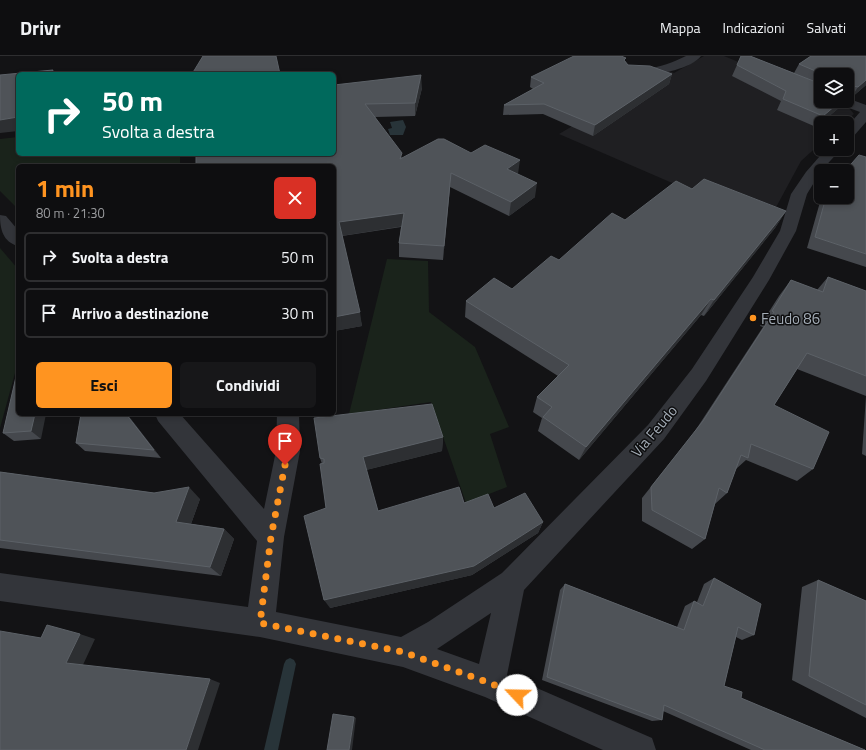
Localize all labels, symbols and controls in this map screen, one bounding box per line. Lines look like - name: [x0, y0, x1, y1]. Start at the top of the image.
- text: Drivr: [20, 13, 61, 42]
- text: Mappa: [660, 17, 701, 38]
- text: Indicazioni: [723, 17, 785, 38]
- text: Salvati: [807, 17, 846, 38]
- map controls: [814, 68, 854, 204]
- button: layers: [814, 68, 854, 108]
- text: 50 m: [102, 79, 163, 122]
- icon: right: [36, 88, 88, 140]
- button: +: [814, 116, 854, 156]
- text: Svolta a destra: [102, 118, 215, 145]
- button: −: [814, 164, 854, 204]
- text: 1 min: [36, 170, 94, 206]
- button: close: [274, 177, 316, 219]
- text: 80 m · 21:30: [36, 203, 105, 223]
- icon: right: [38, 246, 60, 268]
- text: Svolta a destra: [72, 246, 169, 269]
- text: 50 m: [281, 246, 314, 269]
- icon: arrive: [38, 302, 60, 324]
- text: Arrivo a destinazione: [72, 302, 209, 325]
- text: 30 m: [281, 302, 314, 325]
- place label: Feudo 86: [761, 307, 820, 330]
- marker: Feudo 86: [748, 313, 758, 323]
- button: Esci: [36, 362, 172, 408]
- button: Condividi: [180, 362, 316, 408]
- street label: Via Feudo: [625, 400, 683, 462]
- pin: [268, 424, 302, 465]
- icon: arrive: [274, 430, 296, 452]
- position arrow: [496, 674, 538, 716]

